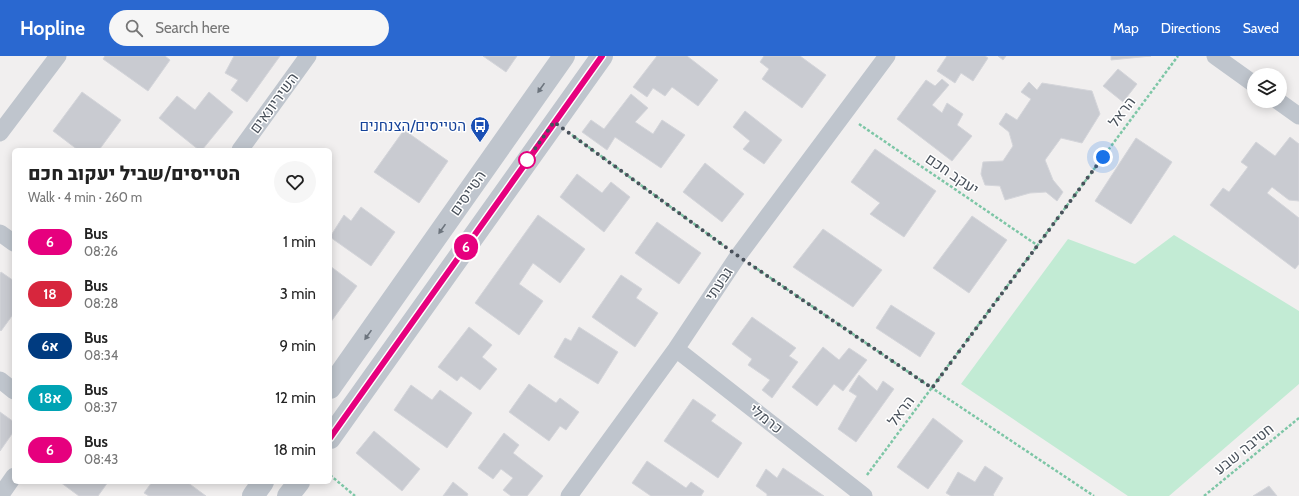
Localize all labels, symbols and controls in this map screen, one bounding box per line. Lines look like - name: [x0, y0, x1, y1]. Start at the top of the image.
- search box: [109, 10, 389, 46]
- text: Hopline: [20, 17, 85, 40]
- icon: search: [123, 17, 145, 39]
- text: Search here: [155, 19, 230, 37]
- text: Map: [1113, 19, 1139, 37]
- text: Directions: [1161, 19, 1221, 37]
- text: Saved: [1243, 19, 1279, 37]
- map controls: [1247, 68, 1287, 108]
- button: layers: [1247, 68, 1287, 108]
- street label: השיריונאים: [246, 69, 302, 137]
- one-way arrow: [538, 83, 546, 93]
- street label: הראל: [1105, 93, 1139, 131]
- bus stop icon: הטייסים/הצנחנים: [469, 115, 491, 143]
- place label: הטייסים/הצנחנים: [359, 117, 466, 135]
- your location: [1093, 147, 1113, 167]
- street label: יעקב חכם: [922, 150, 982, 198]
- unlabelled marker: [518, 151, 536, 169]
- button: heart: [274, 161, 316, 203]
- text: הטייסים/שביל יעקוב חכם: [28, 162, 240, 185]
- street label: הטייסים: [446, 167, 490, 219]
- text: Walk · 4 min · 260 m: [28, 189, 142, 205]
- one-way arrow: [438, 223, 446, 234]
- text: Bus: [84, 225, 108, 243]
- text: 6: [46, 233, 54, 251]
- text: 1 min: [283, 233, 316, 251]
- line badge: 6: [453, 234, 479, 260]
- text: 6: [462, 238, 470, 256]
- text: 08:26: [84, 243, 118, 259]
- street label: גבעתי: [701, 264, 737, 304]
- text: Bus: [84, 277, 108, 295]
- text: 18: [43, 285, 57, 303]
- text: 3 min: [280, 285, 316, 303]
- text: 08:28: [84, 295, 118, 311]
- text: Bus: [84, 329, 108, 347]
- one-way arrow: [364, 330, 372, 340]
- text: 6א: [41, 337, 59, 355]
- text: 9 min: [279, 337, 316, 355]
- text: 08:34: [84, 347, 118, 363]
- text: Bus: [84, 381, 108, 399]
- text: 18א: [39, 389, 62, 407]
- text: 12 min: [275, 389, 316, 407]
- street label: הראל: [884, 392, 918, 430]
- text: 08:37: [84, 399, 117, 415]
- street label: כרמלי: [746, 400, 786, 438]
- street label: חטיבה שבע: [1211, 420, 1277, 478]
- text: Bus: [84, 433, 108, 451]
- text: 6: [46, 441, 54, 459]
- text: 18 min: [274, 441, 316, 459]
- text: 08:43: [84, 451, 118, 467]

